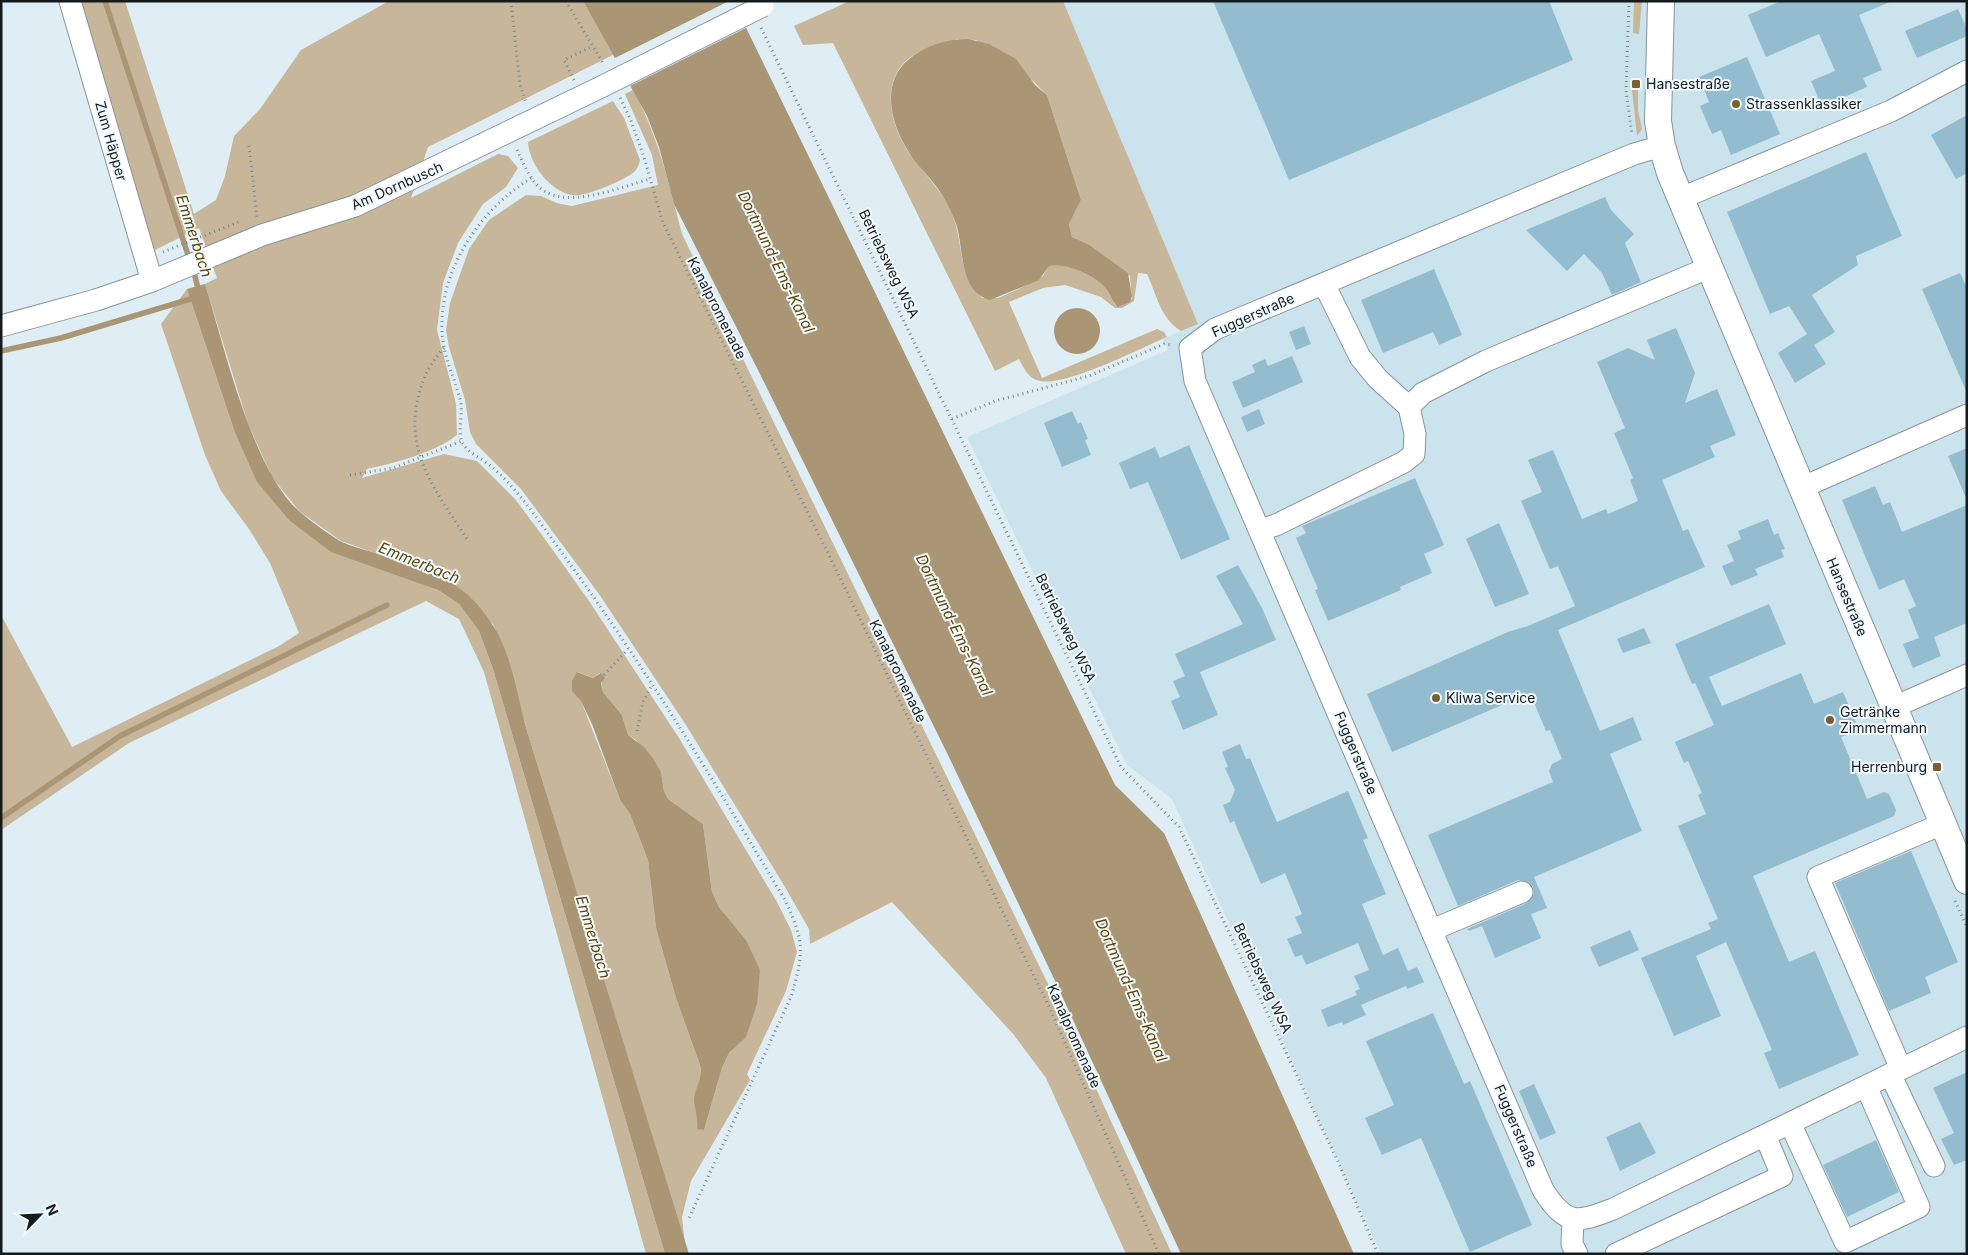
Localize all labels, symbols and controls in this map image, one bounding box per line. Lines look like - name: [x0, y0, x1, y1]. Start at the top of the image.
- place label: Hansestraße: [1646, 75, 1730, 92]
- marker: Hansestraße: [1630, 78, 1642, 90]
- place label: Strassenklassiker: [1746, 95, 1862, 112]
- marker: Strassenklassiker: [1730, 98, 1742, 110]
- street label: Zum Häpper: [92, 99, 131, 183]
- street label: Am Dornbusch: [348, 158, 445, 213]
- water label: Dortmund-Ems-Kanal: [734, 188, 819, 336]
- water label: Emmerbach: [172, 192, 217, 280]
- street label: Betriebsweg WSA: [856, 206, 923, 321]
- street label: Kanalpromenade: [684, 254, 750, 362]
- street label: Fuggerstraße: [1209, 289, 1297, 340]
- water label: Emmerbach: [376, 538, 463, 587]
- water label: Dortmund-Ems-Kanal: [912, 551, 997, 699]
- street label: Hansestraße: [1823, 555, 1872, 639]
- street label: Betriebsweg WSA: [1033, 570, 1100, 685]
- street label: Kanalpromenade: [866, 617, 931, 725]
- place label: Kliwa Service: [1446, 689, 1536, 706]
- marker: Kliwa Service: [1430, 692, 1442, 704]
- place label: Getränke Zimmermann: [1840, 703, 1927, 736]
- street label: Fuggerstraße: [1331, 709, 1382, 797]
- marker: Getränke Zimmermann: [1824, 714, 1836, 726]
- place label: Herrenburg: [1851, 758, 1927, 775]
- marker: Herrenburg: [1931, 761, 1943, 773]
- water label: Emmerbach: [572, 893, 615, 981]
- water label: Dortmund-Ems-Kanal: [1091, 915, 1172, 1065]
- street label: Betriebsweg WSA: [1231, 920, 1296, 1036]
- street label: Kanalpromenade: [1044, 981, 1105, 1090]
- street label: Fuggerstraße: [1491, 1082, 1542, 1170]
- north arrow: [15, 1190, 65, 1240]
- text: N: [42, 1201, 62, 1218]

